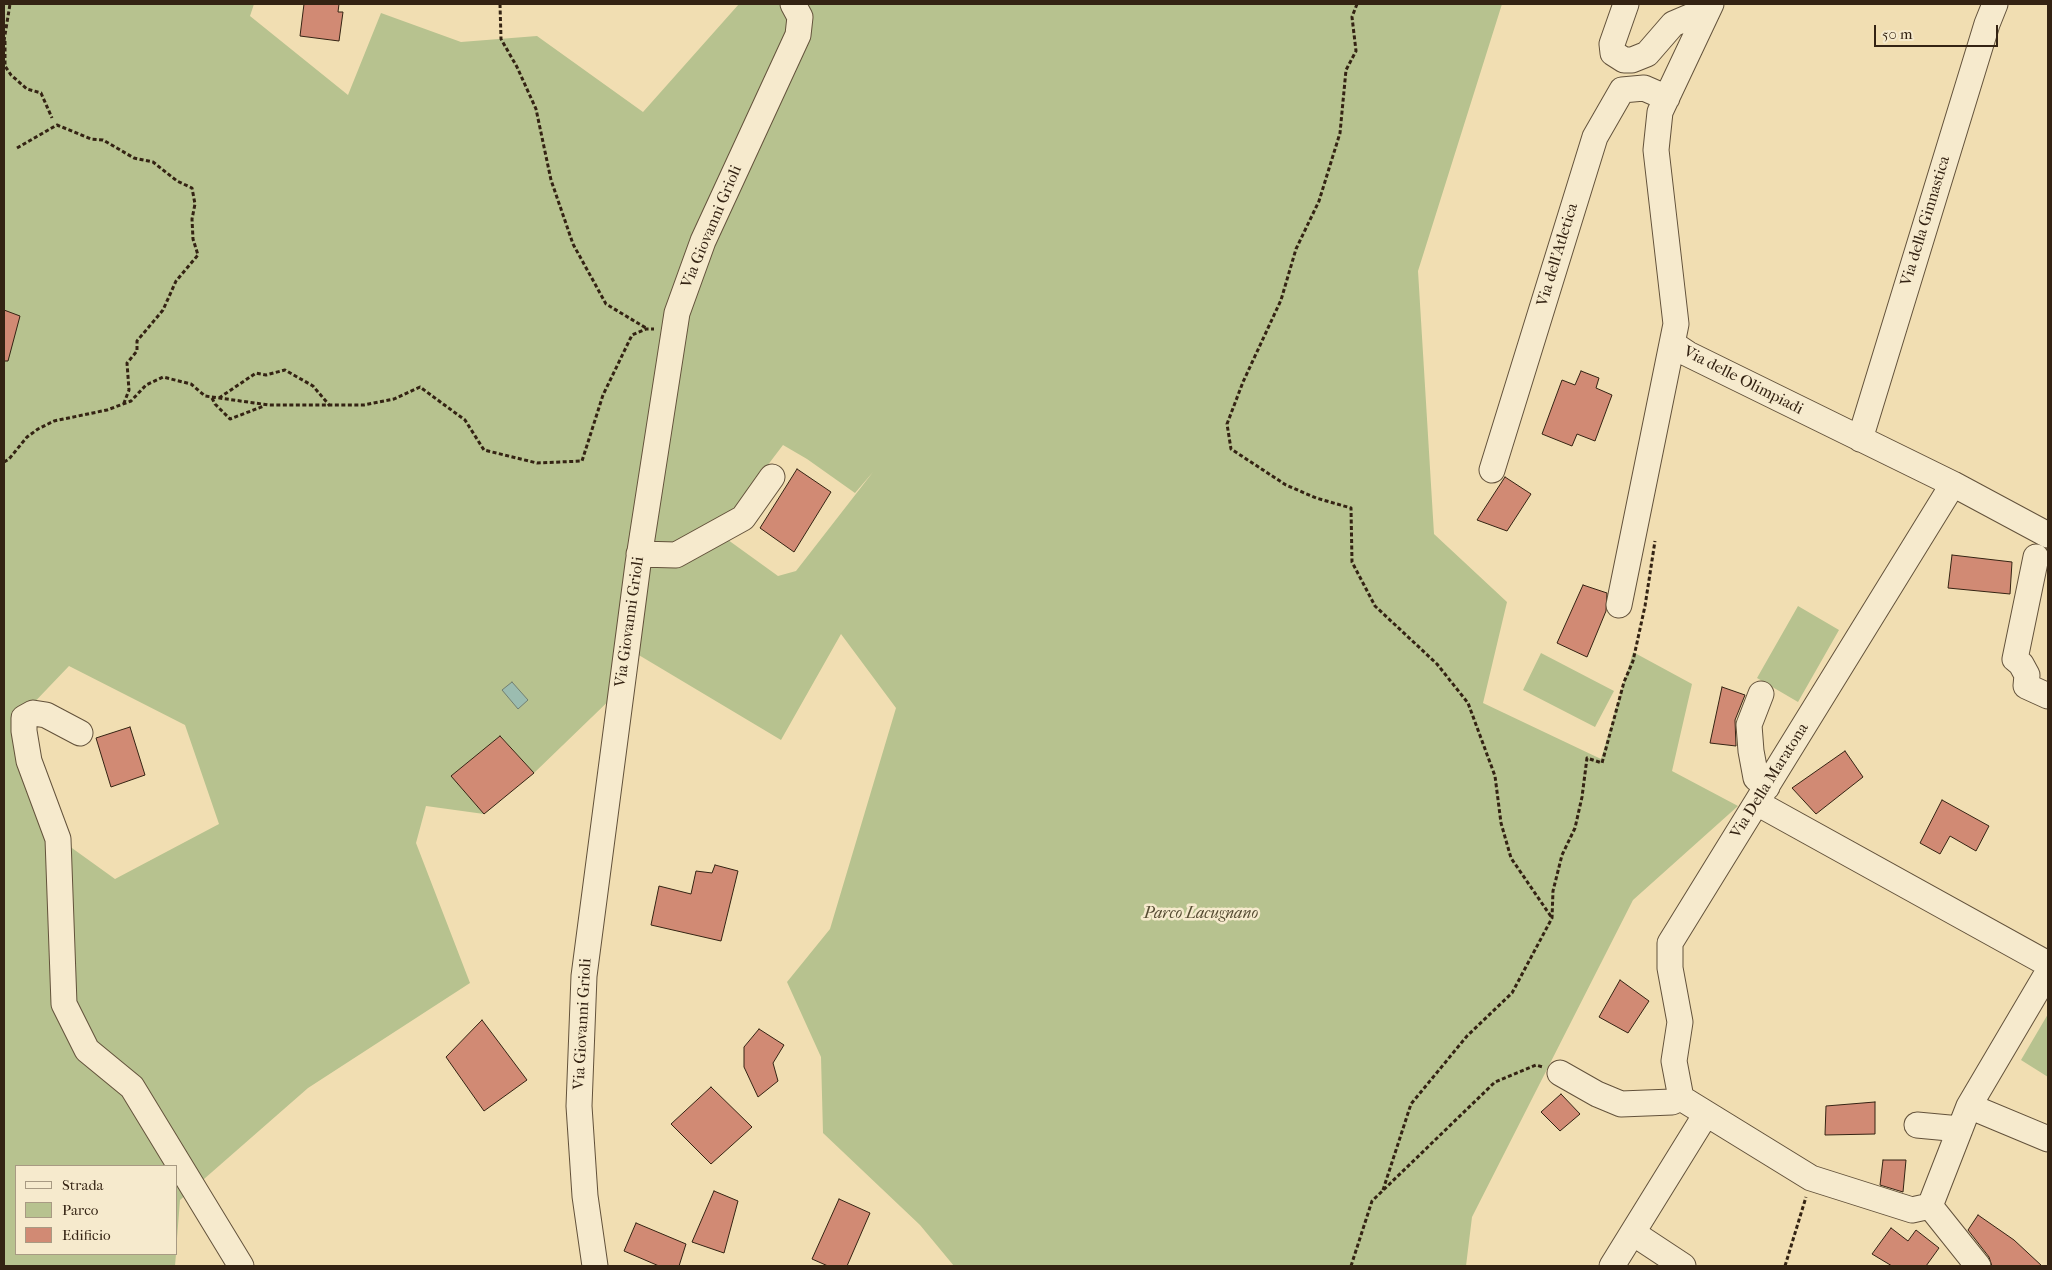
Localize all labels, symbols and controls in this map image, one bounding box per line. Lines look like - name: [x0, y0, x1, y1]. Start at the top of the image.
- scale bar: [1877, 15, 2001, 47]
- text: 50 m: [1882, 25, 1912, 43]
- street label: Via della Ginnastica: [1897, 154, 1955, 288]
- street label: Via Giovanni Grioli: [677, 163, 747, 291]
- street label: Via dell'Atletica: [1533, 201, 1583, 309]
- street label: Via delle Olimpiadi: [1680, 343, 1806, 419]
- street label: Via Giovanni Grioli: [611, 556, 649, 688]
- street label: Via Della Maratona: [1727, 720, 1813, 842]
- park label: Parco Lacugnano: [1144, 904, 1258, 924]
- street label: Via Giovanni Grioli: [570, 958, 596, 1090]
- legend: [15, 1165, 178, 1255]
- text: Strada: [62, 1176, 104, 1194]
- text: Parco: [62, 1201, 98, 1219]
- text: Edificio: [62, 1226, 111, 1244]

